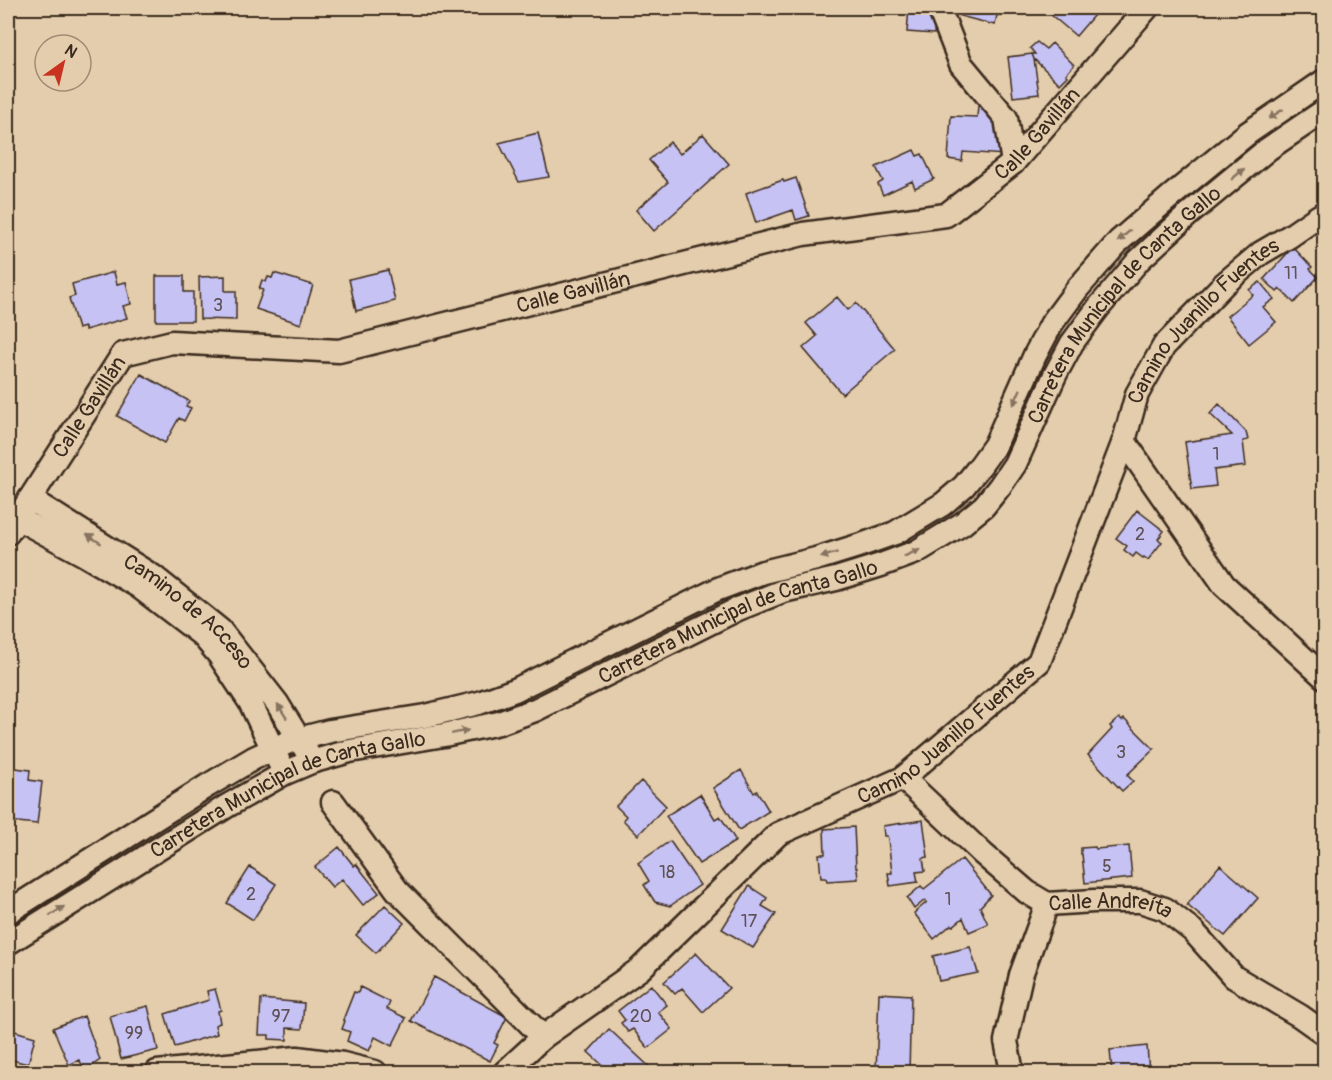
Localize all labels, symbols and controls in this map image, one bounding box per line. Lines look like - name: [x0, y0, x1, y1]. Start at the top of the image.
- north arrow: [33, 33, 93, 93]
- text: N: [61, 40, 81, 63]
- street label: Calle Gavillán: [989, 81, 1086, 186]
- one-way arrow: [1268, 108, 1284, 119]
- one-way arrow: [1230, 167, 1246, 180]
- street label: Carretera Municipal de Canta Gallo: [1021, 180, 1226, 428]
- one-way arrow: [1117, 229, 1132, 242]
- street label: Camino Juanillo Fuentes: [1122, 232, 1284, 406]
- house number: 11: [1284, 262, 1298, 285]
- street label: Calle Gavillán: [514, 265, 633, 319]
- house number: 3: [213, 294, 223, 317]
- street label: Calle Gavillán: [46, 351, 132, 463]
- one-way arrow: [1012, 388, 1022, 406]
- house number: 1: [1212, 443, 1220, 466]
- house number: 2: [1135, 523, 1145, 546]
- one-way arrow: [86, 533, 102, 544]
- street label: Camino de Acceso: [118, 548, 259, 675]
- one-way arrow: [904, 548, 922, 558]
- one-way arrow: [820, 551, 838, 560]
- street label: Carretera Municipal de Canta Gallo: [594, 553, 881, 690]
- street label: Camino Juanillo Fuentes: [853, 658, 1040, 810]
- one-way arrow: [277, 703, 288, 719]
- street label: Carretera Municipal de Canta Gallo: [145, 725, 428, 864]
- one-way arrow: [450, 727, 469, 736]
- house number: 3: [1116, 741, 1126, 764]
- house number: 5: [1102, 855, 1112, 878]
- house number: 18: [659, 861, 675, 884]
- house number: 2: [246, 883, 256, 906]
- street label: Calle Andreíta: [1048, 887, 1179, 924]
- house number: 1: [944, 888, 952, 911]
- one-way arrow: [49, 906, 65, 917]
- house number: 17: [741, 910, 758, 933]
- house number: 97: [272, 1005, 291, 1028]
- house number: 20: [630, 1005, 652, 1028]
- house number: 99: [125, 1022, 143, 1045]

